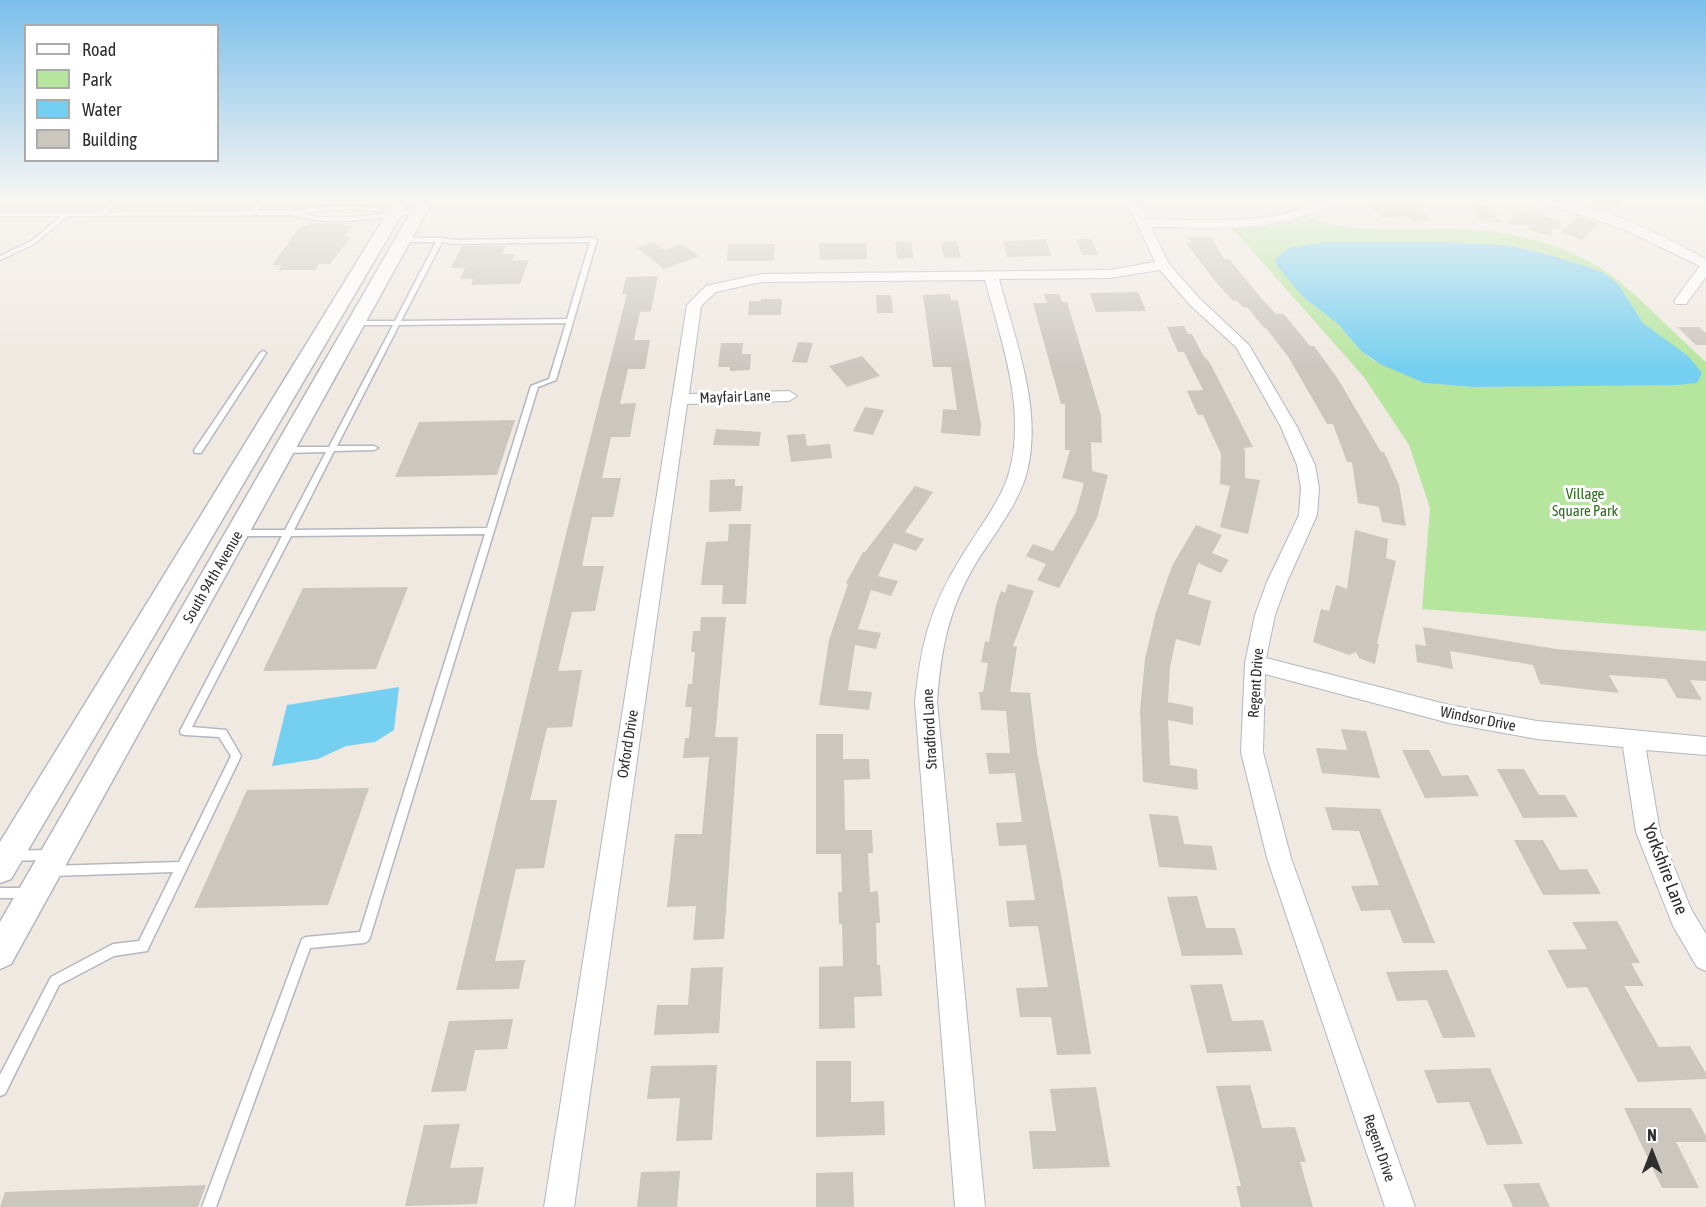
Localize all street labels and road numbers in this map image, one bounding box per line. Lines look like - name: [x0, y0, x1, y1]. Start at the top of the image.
- street label: Mayfair Lane: [699, 387, 771, 407]
- street label: South 94th Avenue: [179, 528, 247, 626]
- street label: Regent Drive: [1245, 647, 1267, 719]
- street label: Stradford Lane: [919, 688, 941, 770]
- street label: Windsor Drive: [1439, 703, 1517, 735]
- street label: Oxford Drive: [614, 709, 642, 779]
- street label: Yorkshire Lane: [1638, 820, 1692, 918]
- street label: Regent Drive: [1359, 1112, 1399, 1184]

